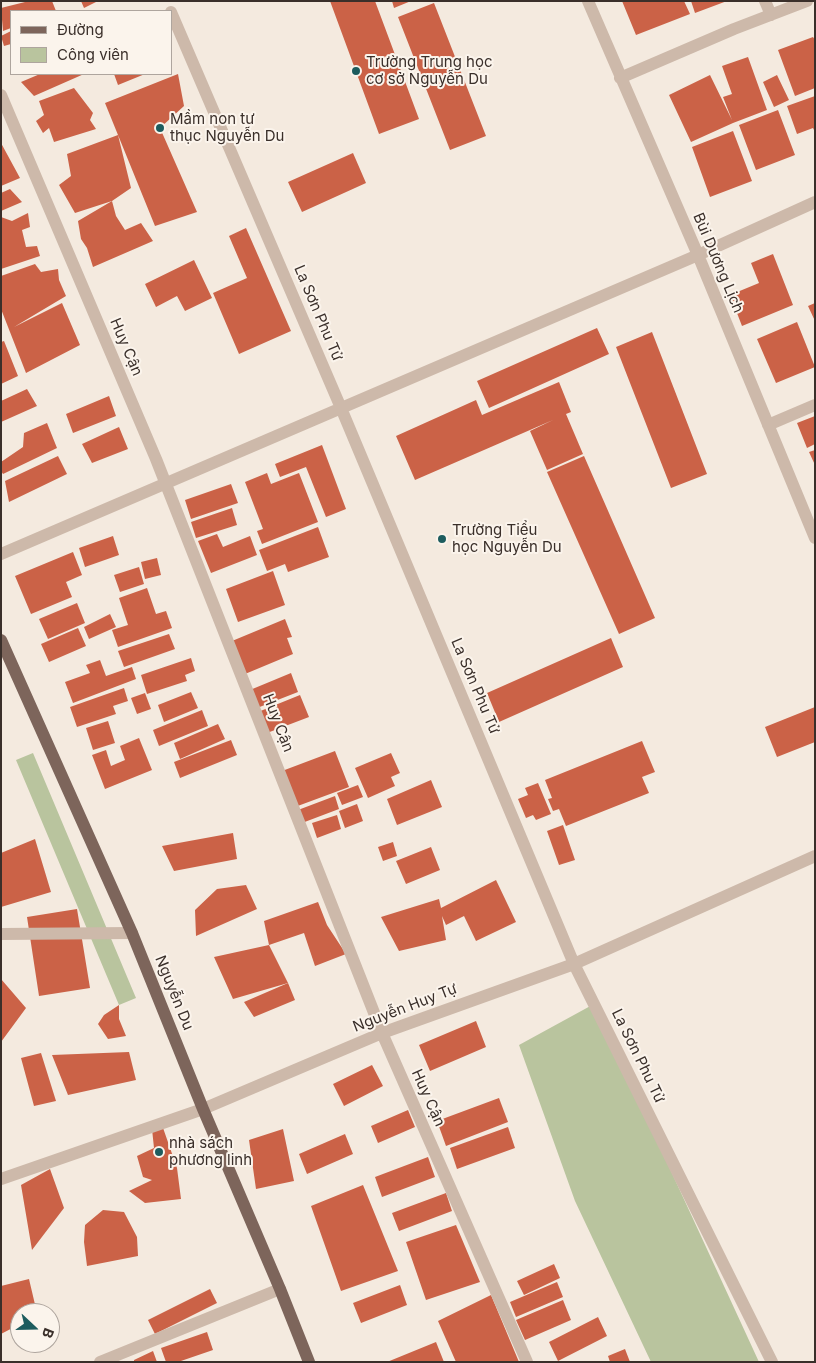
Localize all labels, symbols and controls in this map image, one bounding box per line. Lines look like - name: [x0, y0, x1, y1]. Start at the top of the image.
- legend: [10, 10, 172, 75]
- text: Đường: [57, 20, 104, 39]
- text: Công viên: [57, 45, 129, 64]
- place label: Trường Trung học cơ sở Nguyễn Du: [366, 53, 493, 88]
- marker: Trường Trung học cơ sở Nguyễn Du: [350, 65, 362, 77]
- place label: Mầm non tư thục Nguyễn Du: [170, 110, 284, 145]
- marker: Mầm non tư thục Nguyễn Du: [154, 122, 166, 134]
- street label: Bùi Dương Lịch: [689, 210, 747, 316]
- street label: La Sơn Phu Tử: [290, 262, 346, 364]
- street label: Huy Cận: [106, 315, 146, 379]
- place label: Trường Tiểu học Nguyễn Du: [452, 521, 562, 556]
- marker: Trường Tiểu học Nguyễn Du: [436, 533, 448, 545]
- street label: La Sơn Phu Tử: [447, 635, 503, 737]
- street label: Huy Cận: [259, 691, 297, 755]
- street label: Nguyễn Du: [151, 953, 197, 1033]
- street label: Nguyễn Huy Tự: [350, 980, 460, 1036]
- street label: La Sơn Phu Tử: [608, 1006, 668, 1106]
- street label: Huy Cận: [407, 1067, 449, 1129]
- place label: nhà sách phương linh: [169, 1134, 252, 1169]
- marker: nhà sách phương linh: [153, 1146, 165, 1158]
- north arrow: [10, 1303, 60, 1353]
- text: B: [39, 1326, 58, 1341]

